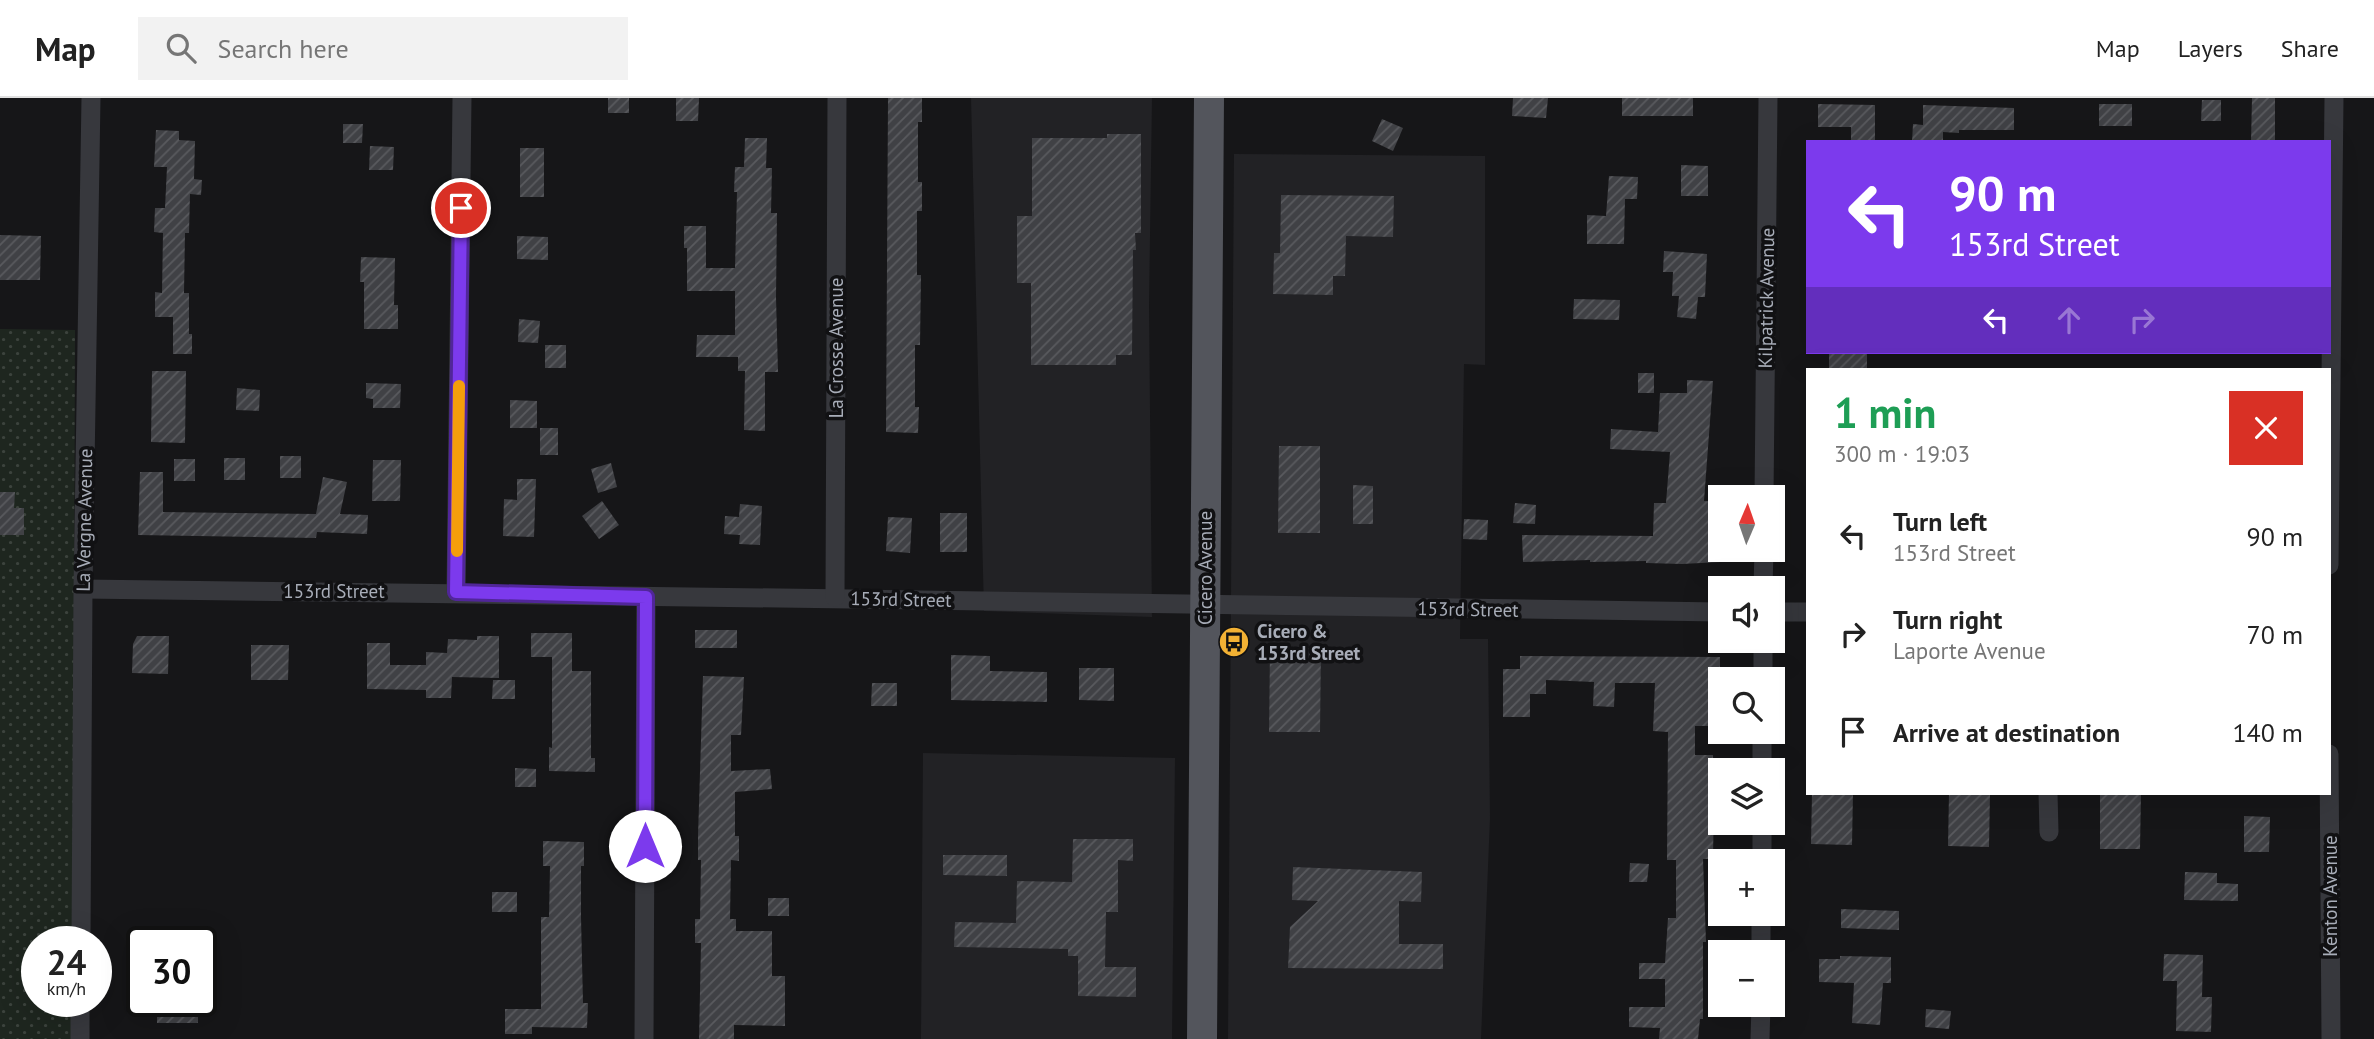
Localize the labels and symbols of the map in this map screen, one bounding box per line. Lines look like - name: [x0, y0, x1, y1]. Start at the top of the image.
- pin: [431, 178, 491, 238]
- street label: Kilpatrick Avenue: [1753, 227, 1779, 369]
- street label: La Crosse Avenue: [824, 278, 848, 418]
- street label: La Vergne Avenue: [71, 448, 97, 592]
- north arrow: [1708, 485, 1785, 562]
- street label: Cicero Avenue: [1193, 511, 1217, 625]
- street label: 153rd Street: [283, 579, 385, 603]
- street label: 153rd Street: [850, 586, 952, 612]
- street label: 153rd Street: [1417, 596, 1519, 622]
- place label: Cicero & 153rd Street: [1257, 619, 1361, 665]
- bus stop icon: Cicero & 153rd Street: [1217, 625, 1251, 659]
- position arrow: [608, 809, 682, 883]
- street label: Kenton Avenue: [2318, 835, 2342, 957]
- speed limit sign: 30: [126, 926, 217, 1017]

